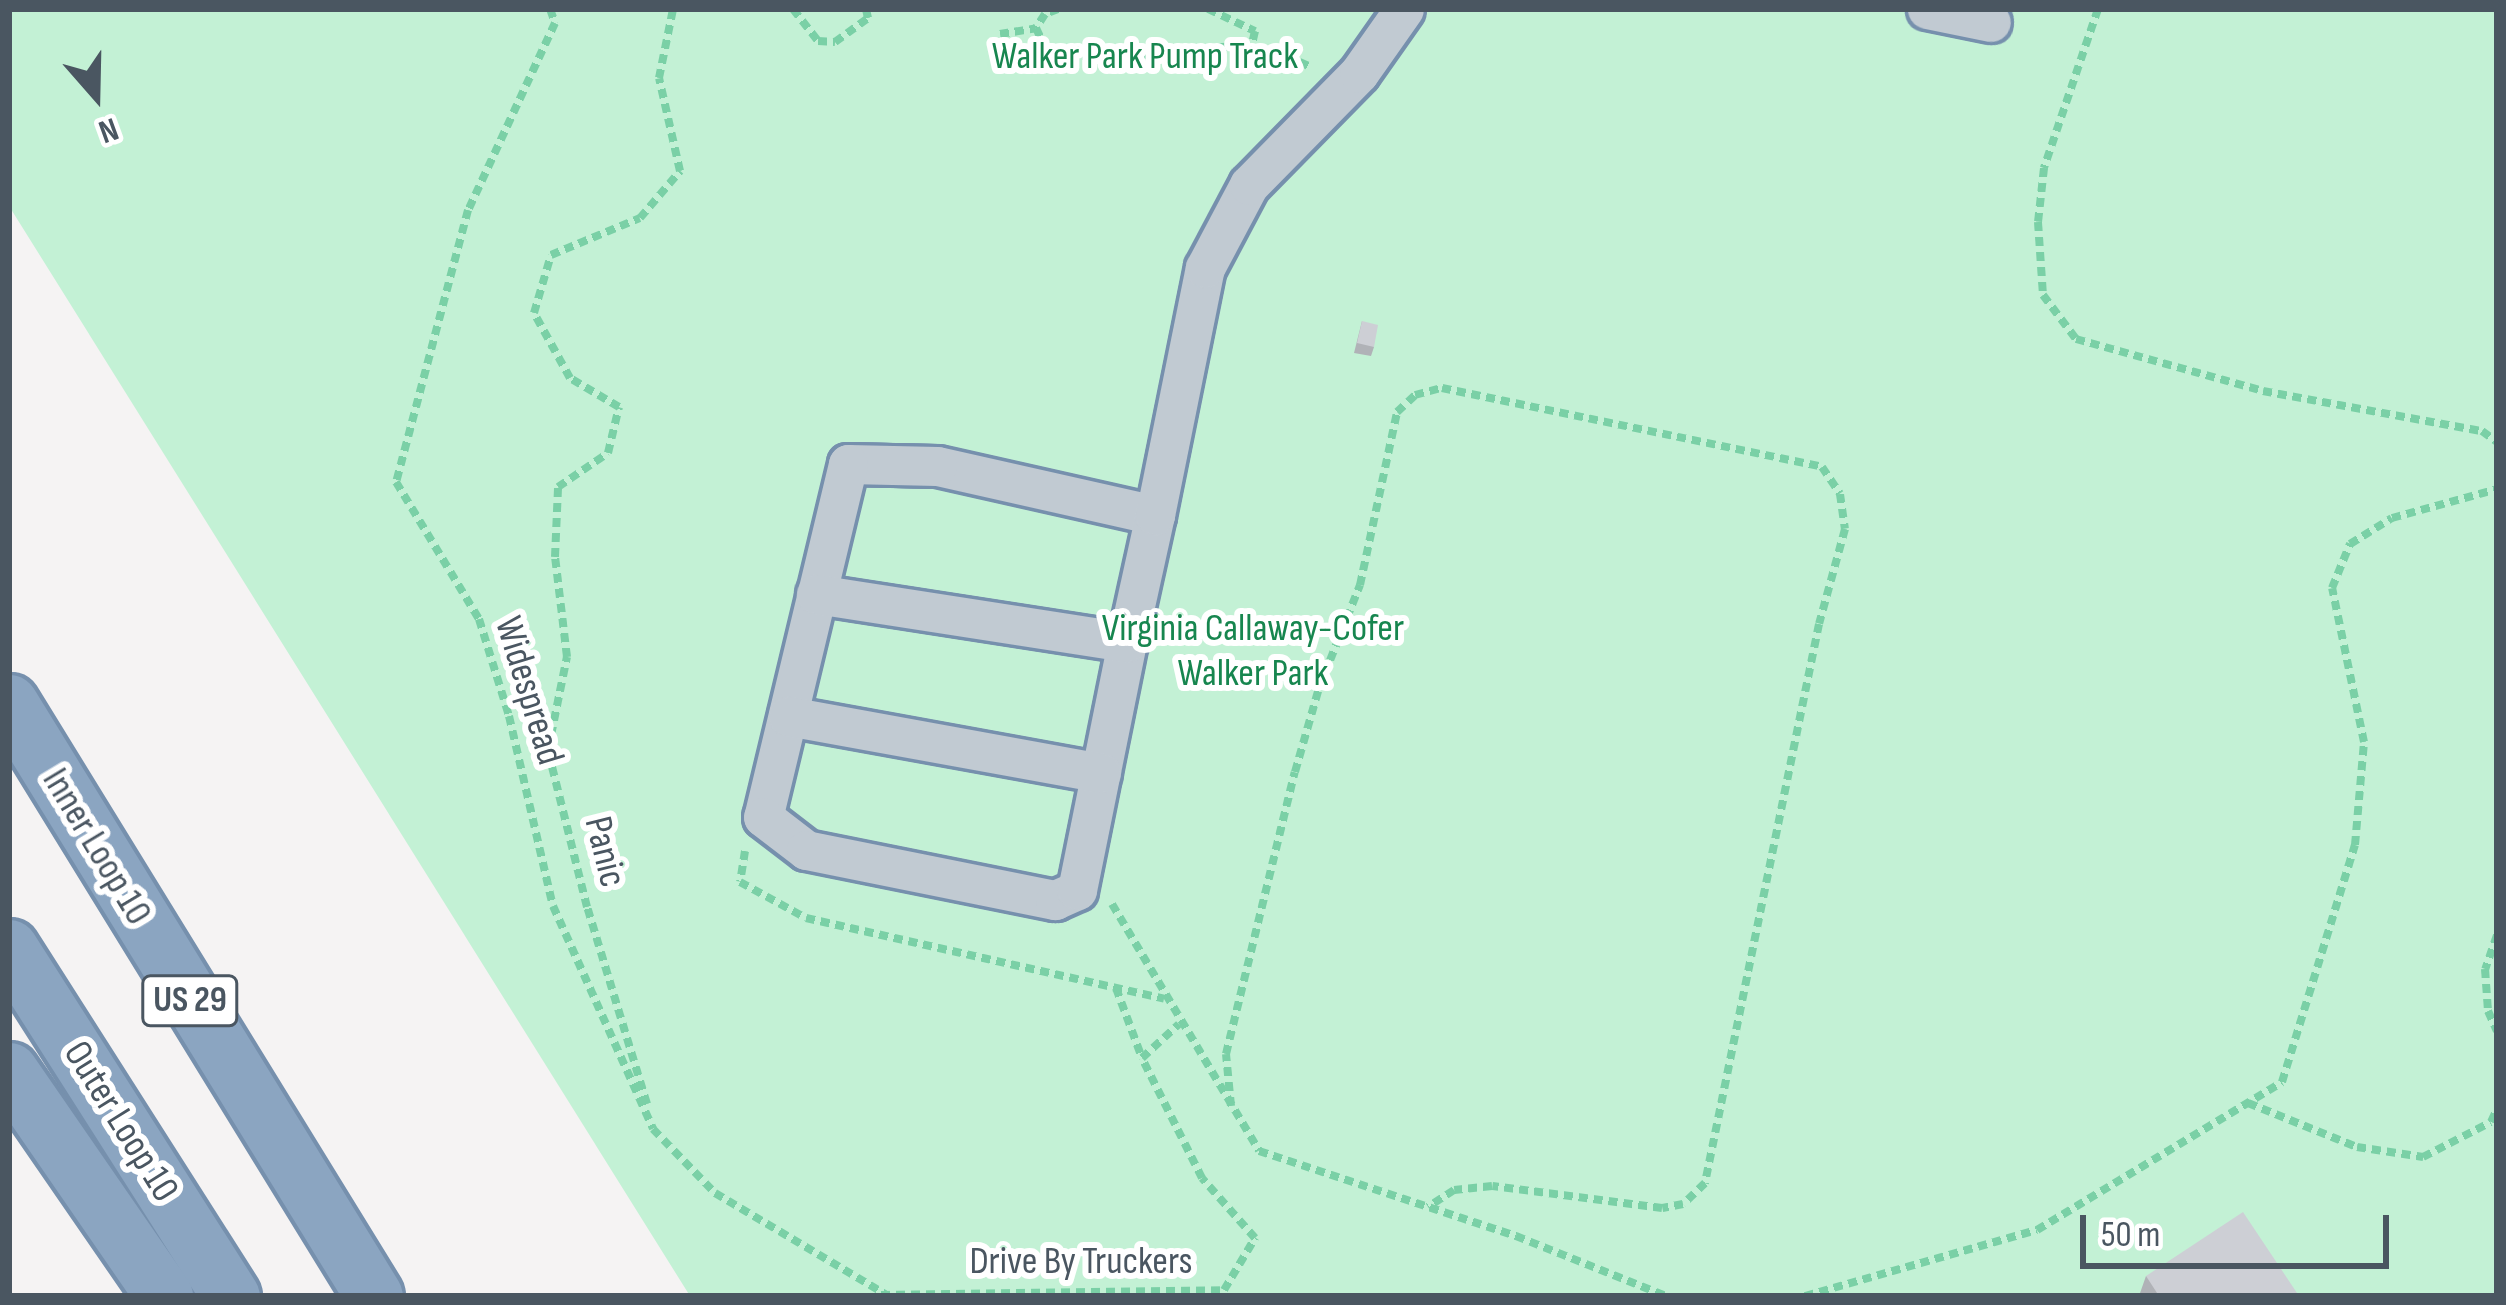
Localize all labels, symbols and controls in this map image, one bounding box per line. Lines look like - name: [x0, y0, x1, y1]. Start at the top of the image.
- park label: Walker Park Pump Track: [992, 34, 1298, 80]
- north arrow: [36, 36, 156, 156]
- text: N: [93, 108, 123, 152]
- park label: Virginia Callaway-Cofer Walker Park: [1102, 607, 1404, 698]
- street label: Widespread: [483, 611, 573, 771]
- street label: Inner Loop 10: [31, 760, 161, 934]
- street label: Panic: [573, 812, 635, 892]
- road number: US 29: [139, 971, 241, 1031]
- street label: Outer Loop 10: [52, 1033, 188, 1211]
- scale bar: [2086, 1191, 2395, 1265]
- text: 50 m: [2101, 1214, 2160, 1257]
- street label: Drive By Truckers: [969, 1239, 1193, 1285]

